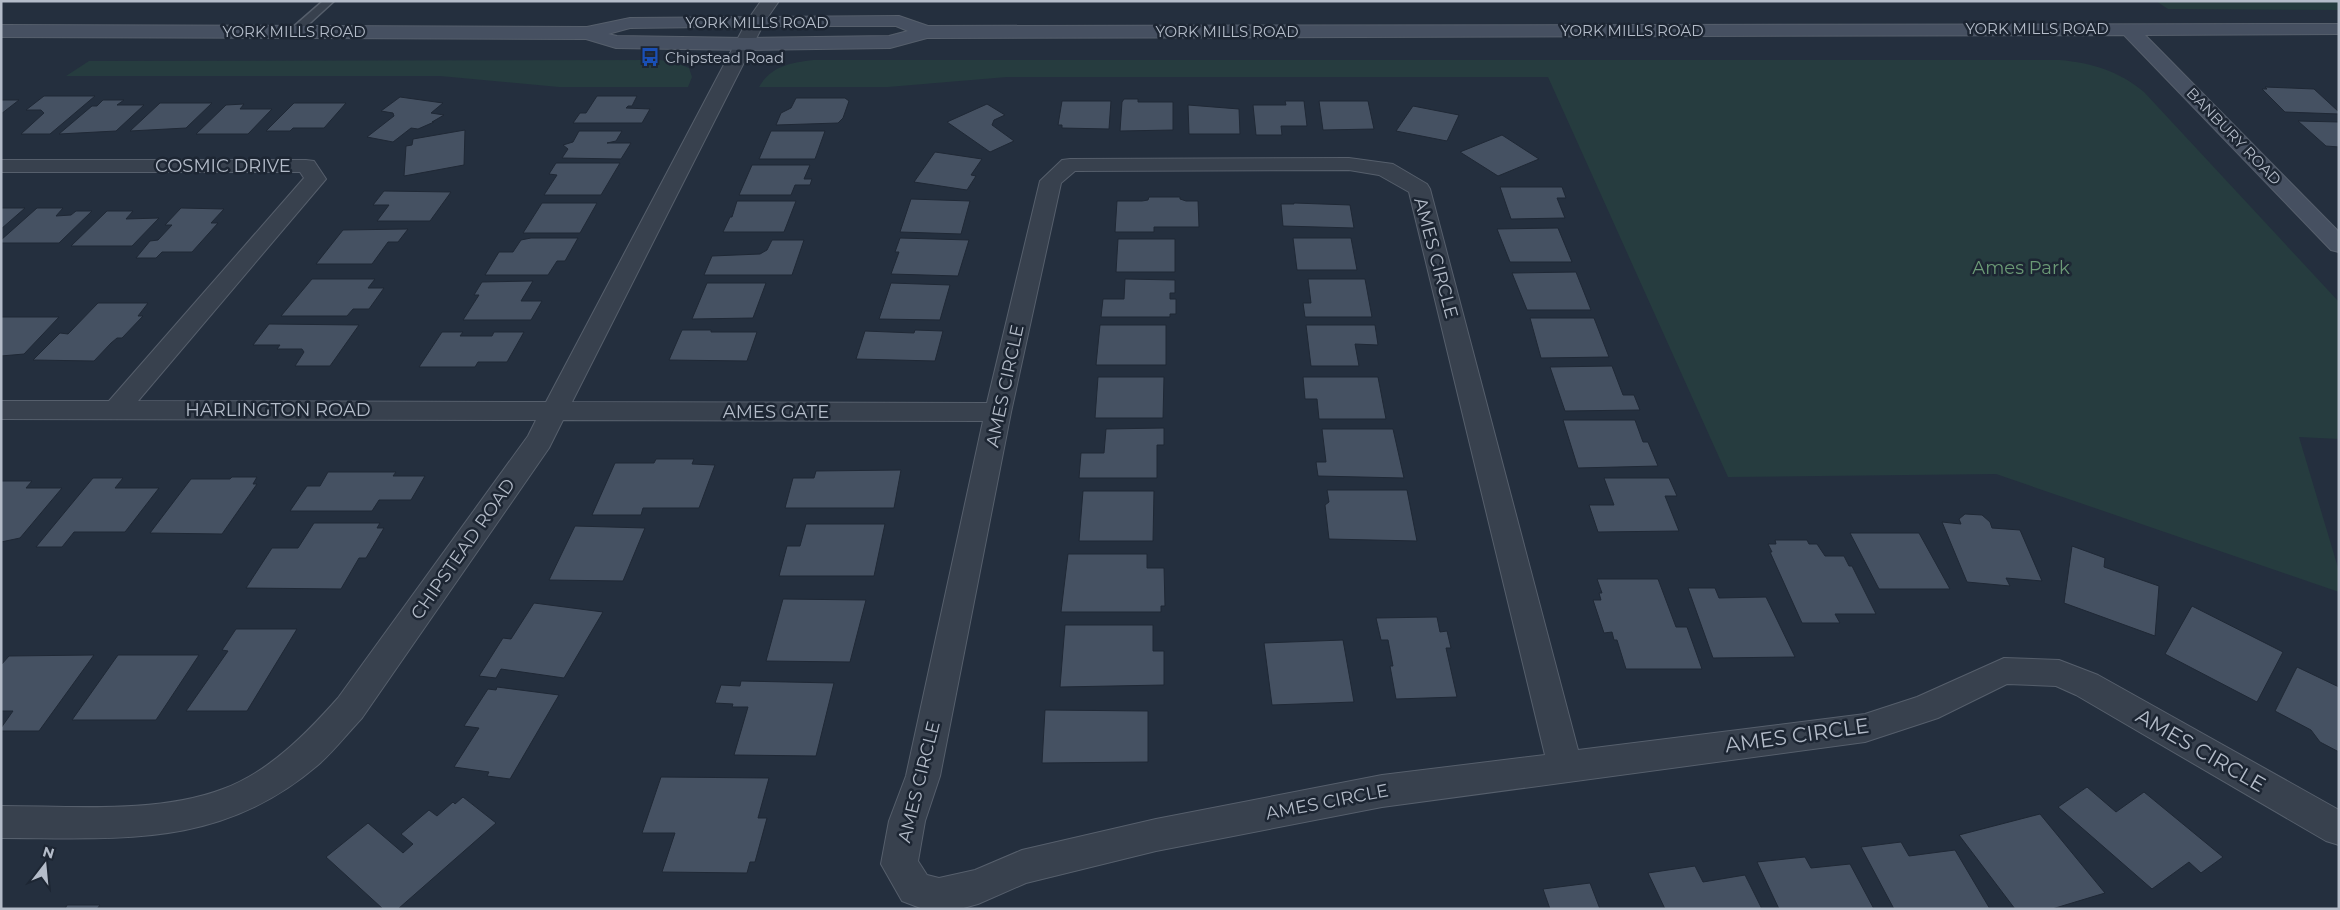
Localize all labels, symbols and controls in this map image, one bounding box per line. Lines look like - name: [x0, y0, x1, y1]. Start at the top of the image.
- street label: YORK MILLS ROAD: [685, 13, 829, 32]
- street label: YORK MILLS ROAD: [1965, 19, 2109, 38]
- street label: YORK MILLS ROAD: [1560, 21, 1704, 40]
- street label: YORK MILLS ROAD: [222, 22, 366, 41]
- street label: YORK MILLS ROAD: [1155, 22, 1299, 41]
- bus stop icon: Chipstead Road: [639, 46, 661, 68]
- place label: Chipstead Road: [665, 48, 784, 67]
- street label: BANBURY ROAD: [2183, 83, 2285, 189]
- street label: COSMIC DRIVE: [155, 155, 291, 177]
- street label: AMES CIRCLE: [1409, 195, 1463, 321]
- park label: Ames Park: [1972, 257, 2070, 279]
- street label: AMES CIRCLE: [981, 323, 1029, 449]
- street label: HARLINGTON ROAD: [185, 399, 371, 421]
- street label: AMES GATE: [723, 401, 829, 423]
- street label: CHIPSTEAD ROAD: [406, 474, 520, 624]
- street label: AMES CIRCLE: [2132, 703, 2270, 797]
- street label: AMES CIRCLE: [1723, 713, 1871, 757]
- street label: AMES CIRCLE: [893, 719, 945, 845]
- street label: AMES CIRCLE: [1264, 779, 1390, 825]
- north arrow: [20, 840, 70, 890]
- text: N: [41, 842, 57, 863]

